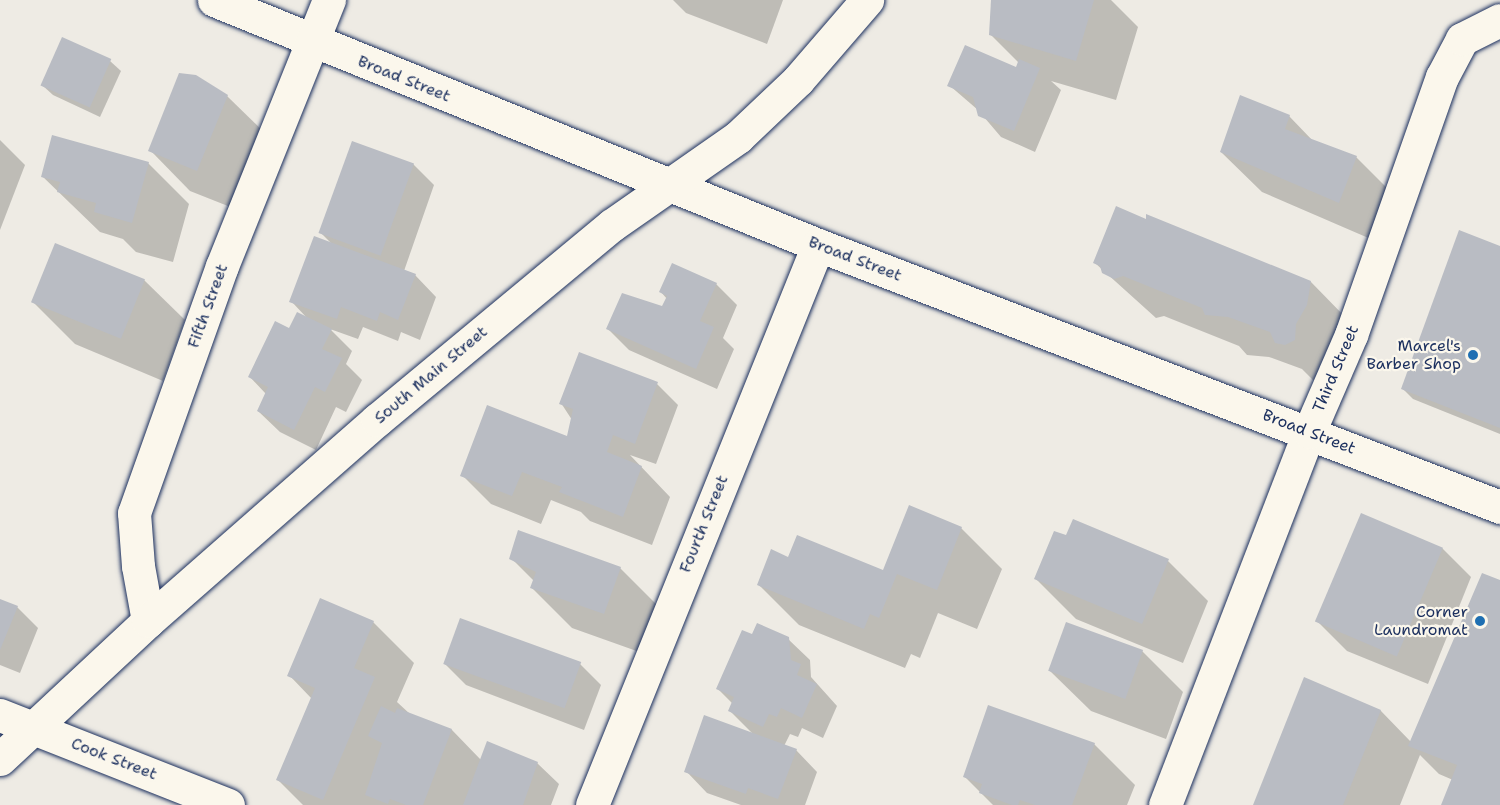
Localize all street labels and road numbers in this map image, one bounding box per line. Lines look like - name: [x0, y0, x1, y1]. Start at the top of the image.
- street label: Broad Street: [355, 52, 453, 106]
- street label: Broad Street: [806, 232, 904, 286]
- street label: Fifth Street: [184, 261, 232, 351]
- street label: South Main Street: [371, 322, 491, 428]
- street label: Third Street: [1309, 323, 1363, 415]
- street label: Broad Street: [1260, 405, 1358, 459]
- street label: Fourth Street: [676, 472, 732, 576]
- street label: Cook Street: [68, 734, 160, 784]

